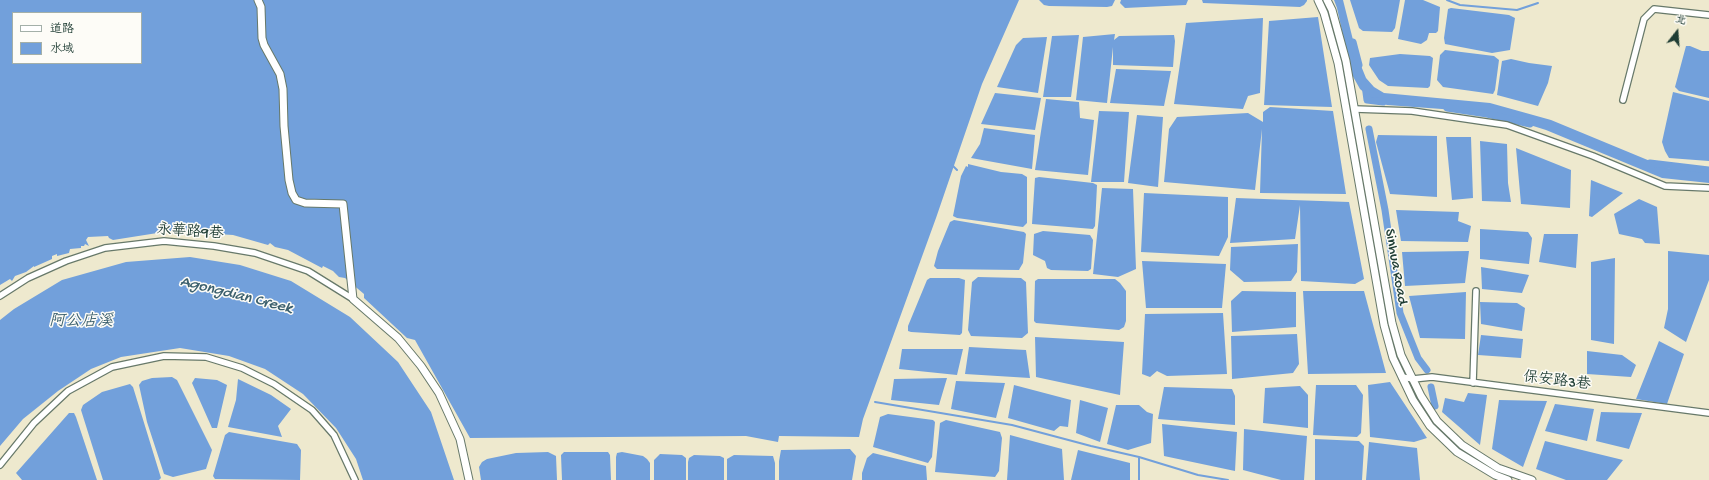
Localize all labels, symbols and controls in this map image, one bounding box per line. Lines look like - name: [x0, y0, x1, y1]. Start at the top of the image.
- legend: [12, 12, 142, 64]
- north arrow: [1657, 12, 1697, 52]
- text: 北: [1673, 13, 1688, 28]
- text: 道路: [50, 23, 74, 37]
- text: 水域: [50, 43, 74, 57]
- street label: 永華路9巷: [156, 222, 224, 244]
- street label: Sinhua Road: [1379, 227, 1411, 307]
- water label: Agongdian Creek: [178, 273, 294, 319]
- water label: 阿公店溪: [49, 313, 113, 333]
- street label: 保安路3巷: [1522, 369, 1592, 395]

